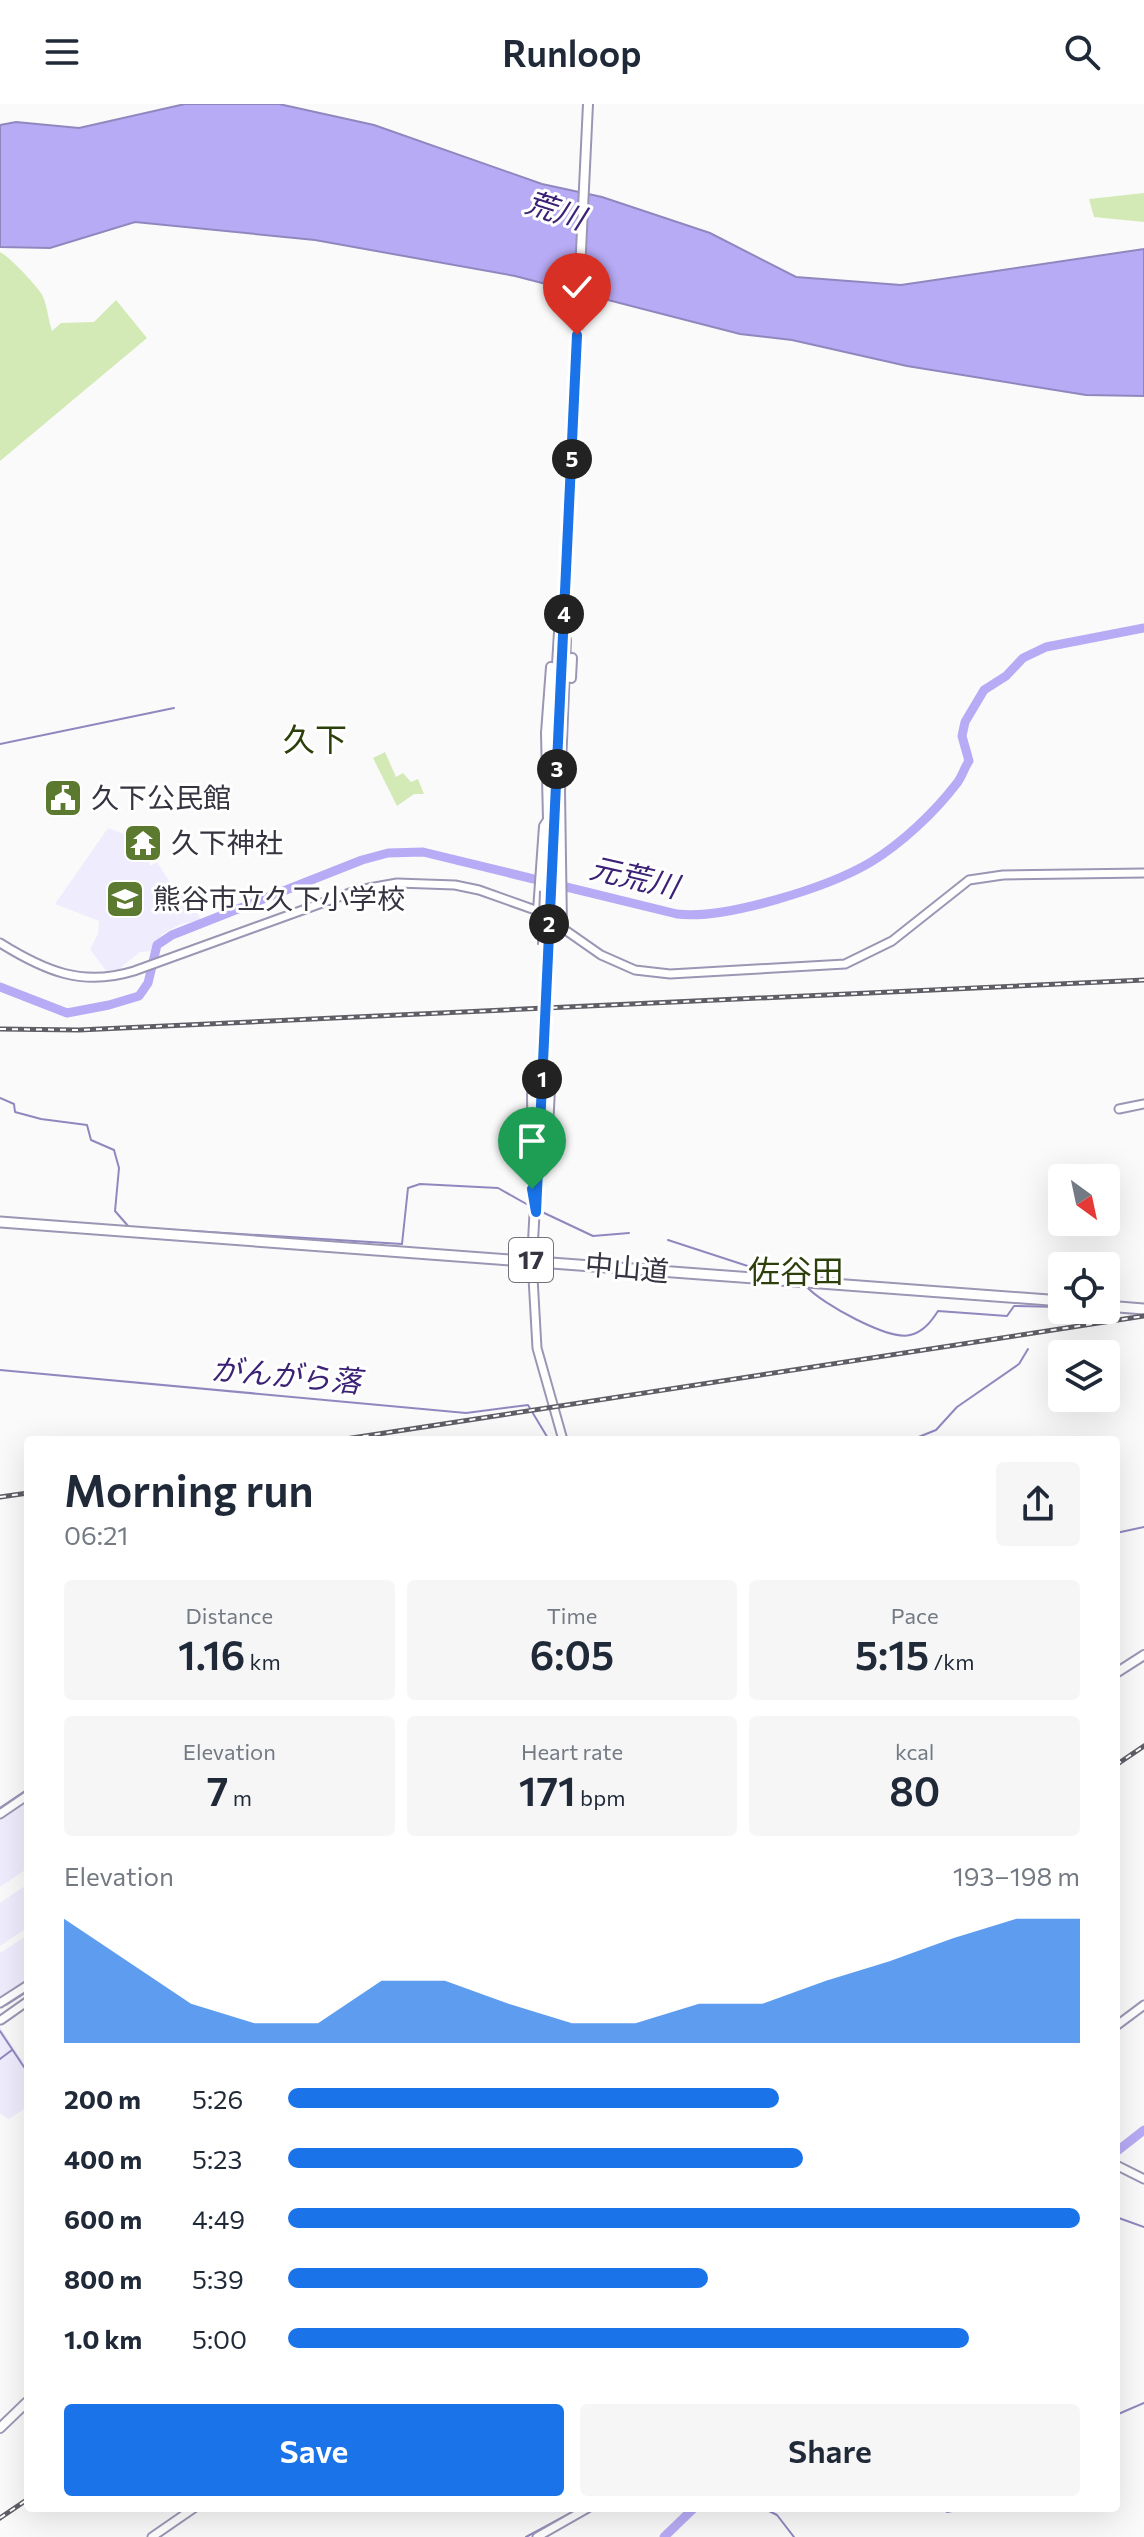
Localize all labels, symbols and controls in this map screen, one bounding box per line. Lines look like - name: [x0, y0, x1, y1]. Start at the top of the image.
- icon: menu: [40, 30, 84, 74]
- text: Runloop: [502, 30, 642, 74]
- icon: search: [1060, 30, 1104, 74]
- water label: 荒川: [522, 182, 593, 236]
- pin: [543, 253, 611, 335]
- icon: check: [555, 265, 599, 309]
- pin: 5: [552, 439, 592, 479]
- text: 5: [566, 445, 578, 472]
- pin: 4: [544, 594, 584, 634]
- text: 4: [557, 600, 571, 627]
- district label: 久下: [283, 718, 347, 758]
- pin: 3: [537, 749, 577, 789]
- text: 3: [551, 755, 563, 782]
- public building icon: 久下公民館: [42, 777, 84, 819]
- place label: 久下公民館: [91, 780, 231, 814]
- temple icon: 久下神社: [122, 822, 164, 864]
- place label: 久下神社: [171, 825, 283, 859]
- water label: 元荒川: [587, 847, 685, 904]
- school or university icon: 熊谷市立久下小学校: [104, 878, 146, 920]
- place label: 熊谷市立久下小学校: [153, 881, 405, 915]
- pin: 2: [529, 904, 569, 944]
- text: 2: [543, 910, 555, 937]
- pin: 1: [522, 1059, 562, 1099]
- text: 1: [537, 1065, 547, 1092]
- pin: [498, 1107, 566, 1189]
- icon: arrive: [510, 1119, 554, 1163]
- north arrow: [1048, 1164, 1120, 1236]
- map controls: [1048, 1164, 1120, 1412]
- road number: 17: [509, 1238, 553, 1282]
- street label: 中山道: [584, 1246, 670, 1288]
- district label: 佐谷田: [748, 1250, 844, 1290]
- button: locate: [1048, 1252, 1120, 1324]
- button: layers: [1048, 1340, 1120, 1412]
- water label: がんがら落: [210, 1349, 367, 1399]
- text: Morning run: [64, 1462, 314, 1516]
- button: share: [996, 1462, 1080, 1546]
- text: 06:21: [64, 1519, 128, 1550]
- text: Distance: [186, 1602, 273, 1629]
- text: Time: [547, 1602, 597, 1629]
- text: Pace: [891, 1602, 939, 1629]
- text: 1.16: [178, 1629, 245, 1678]
- text: 6:05: [530, 1629, 614, 1678]
- text: 5:15: [855, 1629, 929, 1678]
- text: km: [245, 1648, 281, 1675]
- text: /km: [929, 1648, 974, 1675]
- text: Elevation: [183, 1738, 276, 1765]
- text: Heart rate: [521, 1738, 623, 1765]
- text: kcal: [895, 1738, 934, 1765]
- text: 7: [207, 1765, 228, 1814]
- text: 171: [519, 1765, 576, 1814]
- text: 80: [889, 1765, 940, 1814]
- text: m: [228, 1784, 252, 1811]
- text: bpm: [576, 1784, 625, 1811]
- text: Elevation: [64, 1860, 174, 1891]
- text: 193–198 m: [953, 1860, 1080, 1891]
- text: 200 m: [64, 2083, 141, 2114]
- text: 5:26: [192, 2083, 243, 2114]
- text: 400 m: [64, 2143, 142, 2174]
- text: 5:23: [192, 2143, 242, 2174]
- text: 600 m: [64, 2203, 142, 2234]
- text: 4:49: [192, 2203, 245, 2234]
- text: 800 m: [64, 2263, 142, 2294]
- text: 5:39: [192, 2263, 244, 2294]
- text: 1.0 km: [64, 2323, 142, 2354]
- text: 5:00: [192, 2323, 247, 2354]
- button: Save: [64, 2404, 564, 2496]
- button: Share: [580, 2404, 1080, 2496]

